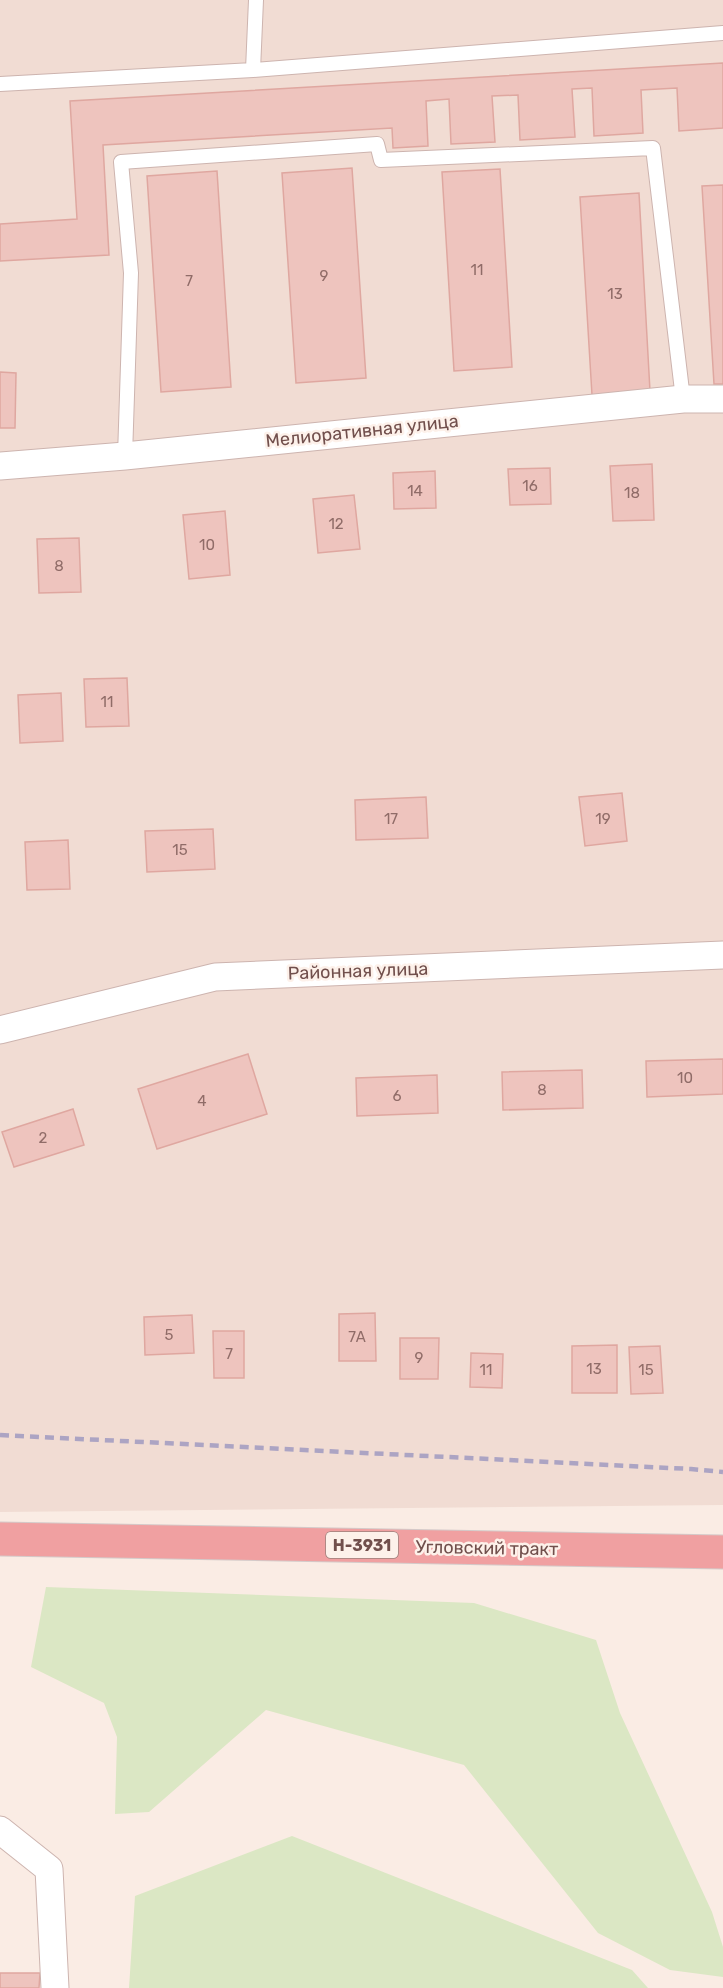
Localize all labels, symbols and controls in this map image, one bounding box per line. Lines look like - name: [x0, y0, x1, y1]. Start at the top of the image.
- house number: 11: [471, 261, 483, 279]
- house number: 9: [320, 267, 329, 285]
- house number: 7: [185, 272, 193, 290]
- house number: 13: [607, 285, 623, 303]
- street label: Мелиоративная улица: [264, 410, 460, 452]
- house number: 16: [522, 477, 538, 495]
- house number: 14: [407, 482, 423, 500]
- house number: 18: [624, 484, 640, 502]
- house number: 12: [328, 515, 344, 533]
- house number: 10: [199, 536, 215, 554]
- house number: 8: [54, 557, 64, 575]
- house number: 11: [101, 693, 113, 711]
- house number: 17: [384, 810, 398, 828]
- house number: 19: [595, 810, 611, 828]
- house number: 15: [172, 841, 188, 859]
- street label: Районная улица: [287, 958, 429, 984]
- house number: 10: [677, 1069, 693, 1087]
- house number: 8: [537, 1081, 547, 1099]
- house number: 6: [392, 1087, 402, 1105]
- house number: 4: [197, 1092, 207, 1110]
- house number: 2: [39, 1129, 48, 1147]
- house number: 5: [165, 1326, 174, 1344]
- house number: 7А: [348, 1328, 366, 1346]
- house number: 7: [225, 1345, 233, 1363]
- house number: 9: [415, 1349, 424, 1367]
- house number: 13: [586, 1360, 602, 1378]
- house number: 11: [480, 1361, 492, 1379]
- house number: 15: [638, 1361, 654, 1379]
- road number: Н-3931: [326, 1532, 398, 1558]
- street label: Угловский тракт: [415, 1536, 559, 1560]

